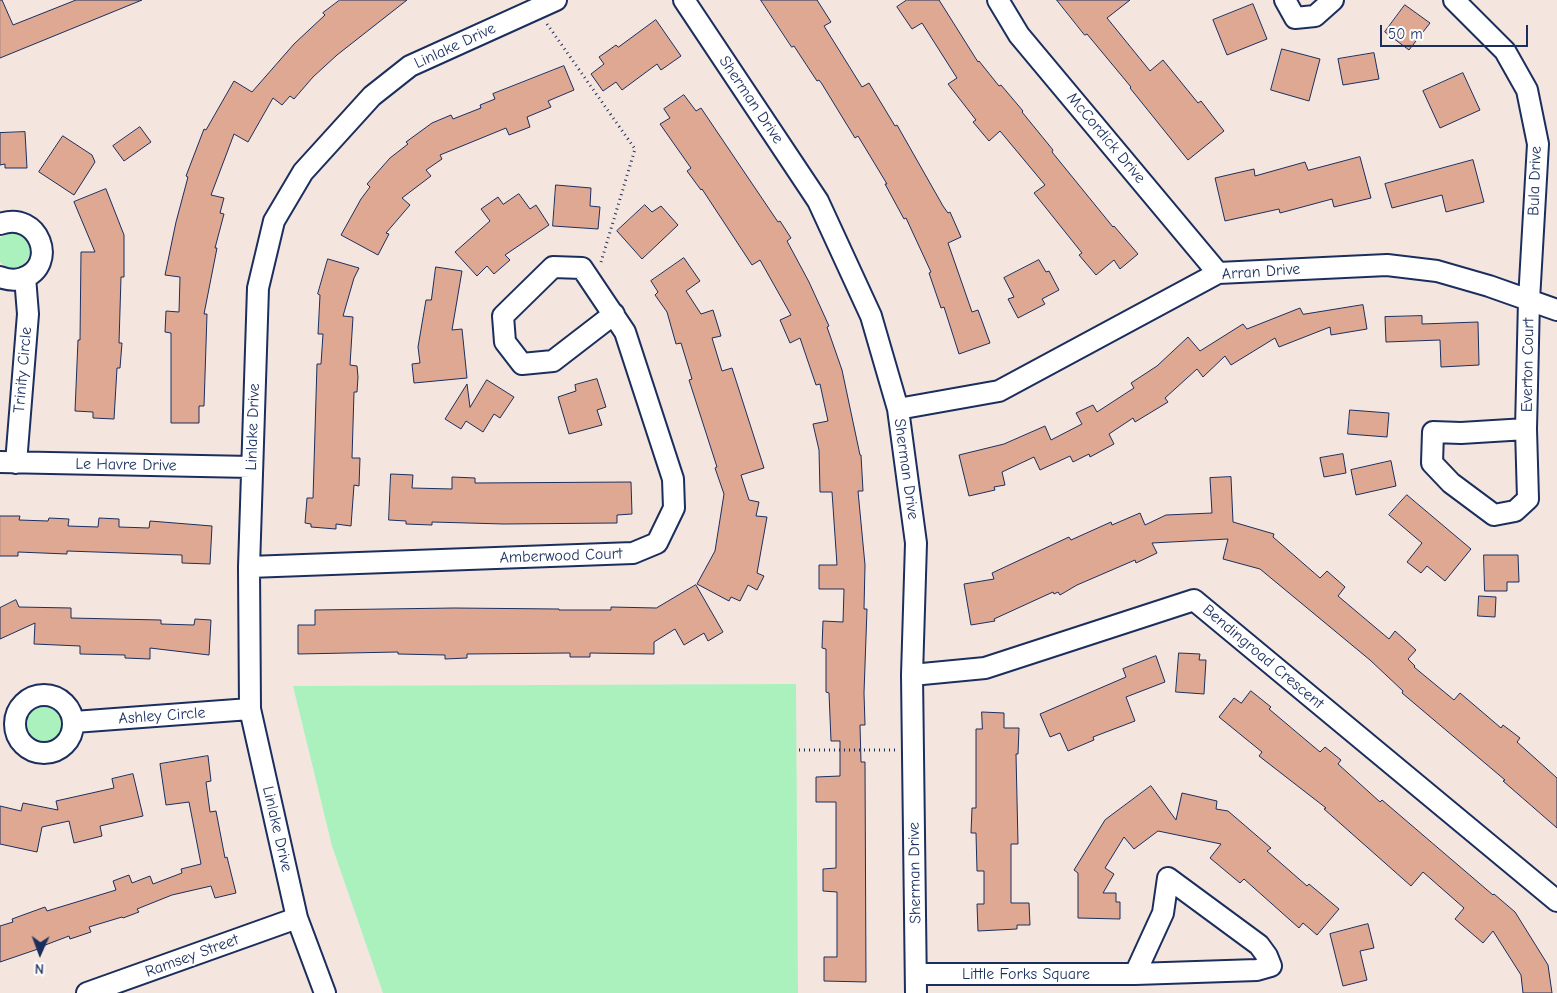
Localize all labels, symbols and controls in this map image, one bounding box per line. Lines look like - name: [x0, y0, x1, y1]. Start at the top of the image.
- scale bar: [1382, 15, 1530, 47]
- street label: Linlake Drive: [411, 19, 499, 73]
- text: 50 m: [1388, 25, 1423, 43]
- street label: Sherman Drive: [715, 52, 787, 148]
- street label: McCordick Drive: [1062, 89, 1150, 187]
- street label: Bula Drive: [1524, 146, 1546, 216]
- street label: Arran Drive: [1221, 260, 1301, 284]
- street label: Everton Court: [1518, 318, 1538, 412]
- street label: Trinity Circle: [10, 326, 36, 414]
- street label: Linlake Drive: [242, 383, 264, 471]
- street label: Sherman Drive: [889, 417, 923, 521]
- street label: Le Havre Drive: [75, 455, 177, 475]
- street label: Amberwood Court: [499, 544, 623, 568]
- street label: Bendingroad Crescent: [1198, 601, 1328, 713]
- street label: Ashley Circle: [118, 703, 206, 729]
- street label: Linlake Drive: [258, 784, 296, 874]
- street label: Sherman Drive: [905, 822, 925, 924]
- north arrow: [15, 928, 65, 978]
- street label: Ramsey Street: [143, 930, 241, 982]
- text: N: [35, 960, 44, 977]
- street label: Little Forks Square: [962, 964, 1090, 984]

